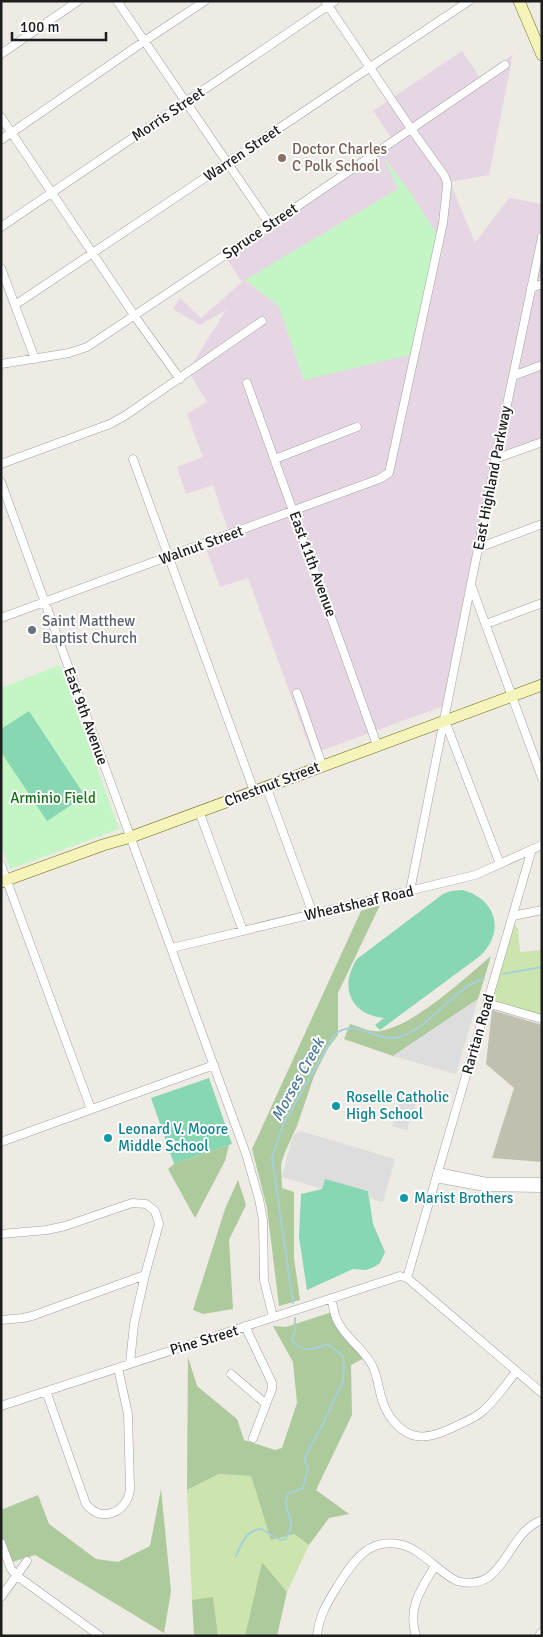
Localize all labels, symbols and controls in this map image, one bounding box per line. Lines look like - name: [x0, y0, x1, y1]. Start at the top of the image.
- scale bar: [12, 10, 106, 42]
- text: 100 m: [20, 18, 60, 36]
- street label: Morris Street: [128, 83, 208, 145]
- street label: Warren Street: [200, 121, 284, 185]
- place label: Doctor Charles C Polk School: [292, 140, 387, 175]
- marker: Doctor Charles C Polk School: [276, 152, 288, 164]
- street label: Spruce Street: [219, 199, 301, 263]
- street label: East Highland Parkway: [469, 404, 515, 552]
- street label: East 11th Avenue: [286, 509, 340, 619]
- street label: Walnut Street: [156, 521, 246, 569]
- place label: Saint Matthew Baptist Church: [42, 612, 137, 647]
- marker: Saint Matthew Baptist Church: [26, 624, 38, 636]
- street label: East 9th Avenue: [60, 665, 112, 767]
- street label: Chestnut Street: [222, 758, 322, 810]
- park label: Arminio Field: [10, 789, 96, 807]
- street label: Wheatsheaf Road: [303, 882, 415, 924]
- street label: Raritan Road: [458, 992, 498, 1076]
- water label: Morses Creek: [267, 1033, 330, 1125]
- place label: Roselle Catholic High School: [346, 1088, 449, 1123]
- marker: Roselle Catholic High School: [330, 1100, 342, 1112]
- place label: Leonard V. Moore Middle School: [118, 1120, 228, 1155]
- marker: Leonard V. Moore Middle School: [102, 1132, 114, 1144]
- place label: Marist Brothers: [414, 1189, 514, 1207]
- marker: Marist Brothers: [398, 1192, 410, 1204]
- street label: Pine Street: [168, 1321, 240, 1359]

